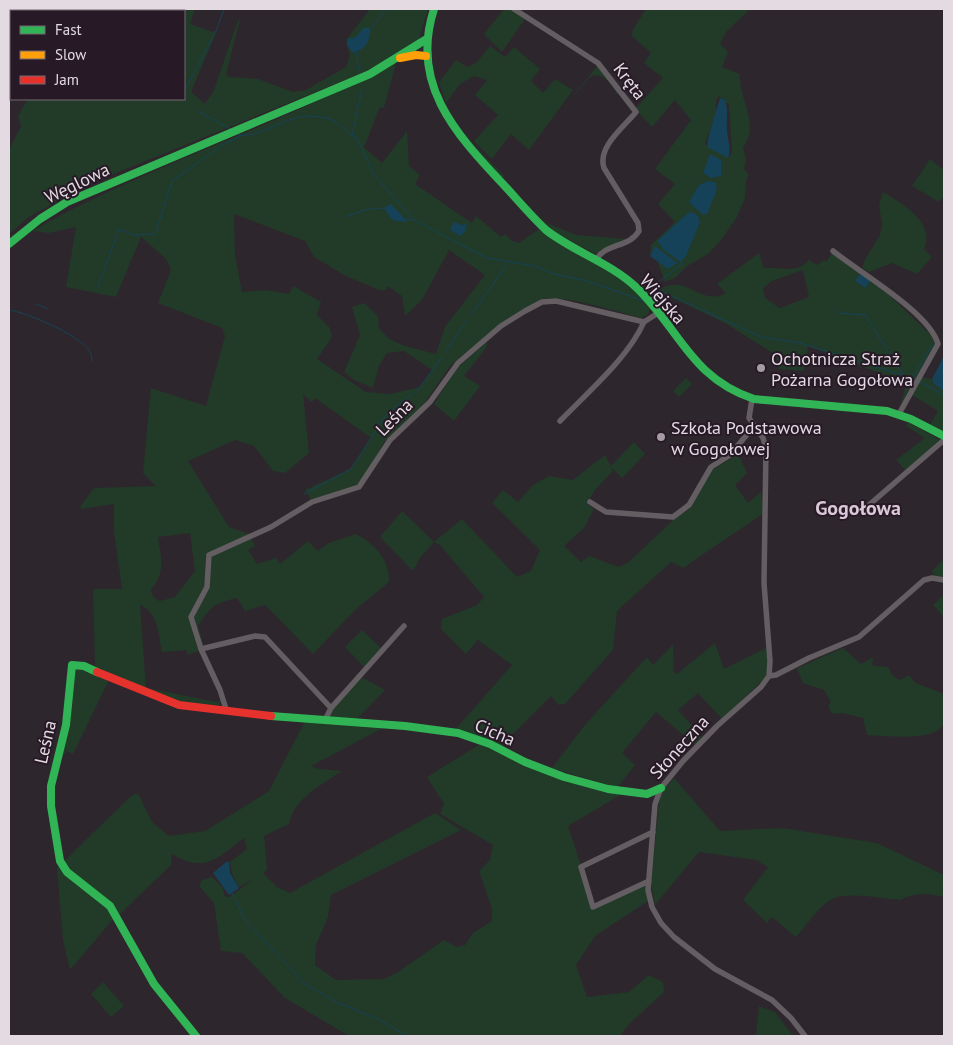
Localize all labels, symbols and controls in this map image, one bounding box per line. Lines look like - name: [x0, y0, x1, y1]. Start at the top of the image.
- legend: [10, 10, 185, 100]
- text: Fast: [55, 20, 82, 39]
- text: Slow: [55, 45, 86, 64]
- street label: Kręta: [609, 58, 651, 104]
- text: Jam: [54, 70, 79, 89]
- street label: Węglowa: [41, 157, 113, 209]
- street label: Wiejska: [635, 269, 691, 329]
- place label: Ochotnicza Straż Pożarna Gogołowa: [771, 347, 913, 391]
- marker: Ochotnicza Straż Pożarna Gogołowa: [755, 362, 767, 374]
- street label: Leśna: [370, 393, 418, 441]
- place label: Szkoła Podstawowa w Gogołowej: [671, 416, 822, 460]
- marker: Szkoła Podstawowa w Gogołowej: [655, 431, 667, 443]
- district label: Gogołowa: [815, 495, 901, 521]
- street label: Słoneczna: [644, 710, 714, 784]
- street label: Cicha: [471, 713, 519, 751]
- street label: Leśna: [29, 718, 61, 766]

